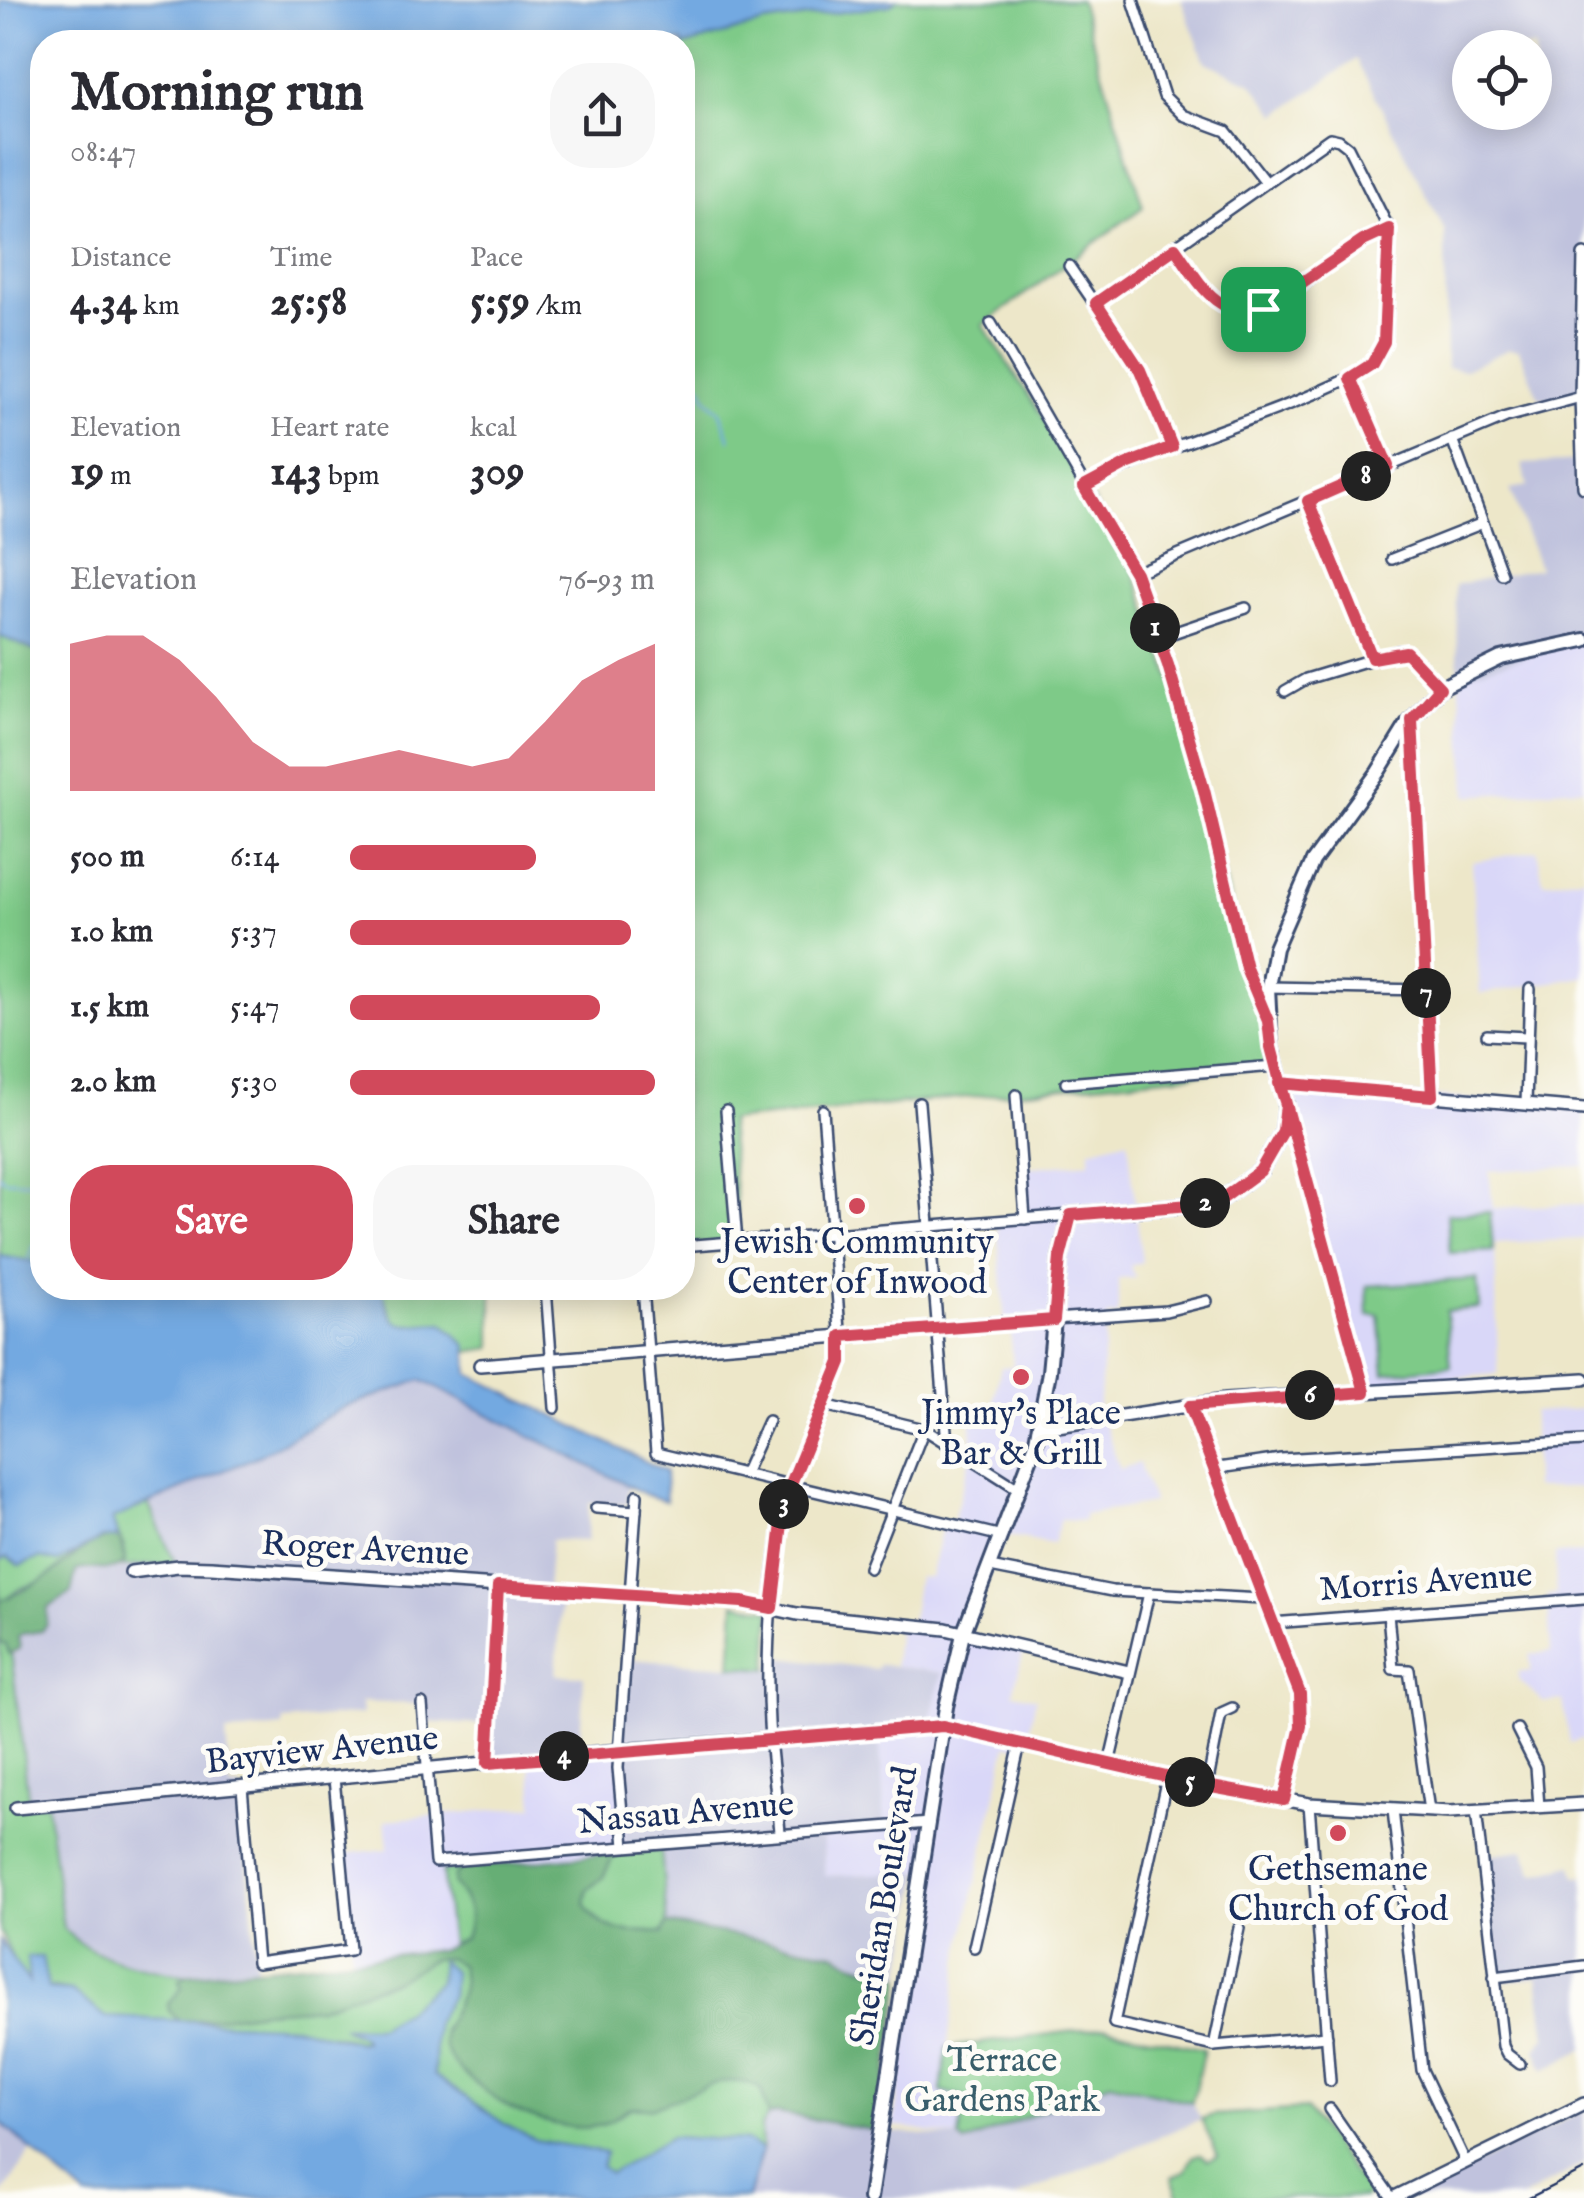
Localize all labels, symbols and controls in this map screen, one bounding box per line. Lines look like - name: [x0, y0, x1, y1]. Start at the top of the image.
- map controls: [1452, 30, 1552, 130]
- button: locate: [1452, 30, 1552, 130]
- text: Morning run: [70, 59, 364, 129]
- button: share: [550, 63, 655, 168]
- text: 08:47: [70, 132, 136, 173]
- text: Distance: [70, 241, 171, 276]
- text: Time: [270, 241, 332, 276]
- text: Pace: [470, 241, 523, 276]
- pin: [1221, 267, 1306, 352]
- text: 4.34: [70, 276, 137, 329]
- text: 25:58: [270, 276, 348, 329]
- text: 5:59: [470, 276, 530, 329]
- icon: arrive: [1236, 282, 1291, 337]
- text: km: [137, 289, 180, 324]
- text: /km: [530, 289, 582, 324]
- text: Elevation: [70, 411, 181, 446]
- text: Heart rate: [270, 411, 389, 446]
- text: kcal: [470, 411, 517, 446]
- text: 19: [70, 446, 104, 499]
- text: 143: [270, 446, 322, 499]
- text: 309: [470, 446, 525, 499]
- pin: 8: [1341, 451, 1391, 501]
- text: 8: [1361, 458, 1371, 493]
- text: m: [104, 459, 132, 494]
- text: bpm: [322, 459, 380, 494]
- text: Elevation: [70, 560, 197, 601]
- text: 76–93 m: [558, 560, 655, 601]
- pin: 1: [1130, 603, 1180, 653]
- text: 1: [1150, 610, 1160, 645]
- text: 500 m: [70, 837, 145, 878]
- text: 6:14: [230, 837, 280, 878]
- text: 1.0 km: [70, 912, 153, 953]
- text: 5:37: [230, 912, 277, 953]
- pin: 7: [1401, 968, 1451, 1018]
- text: 7: [1419, 975, 1433, 1010]
- text: 1.5 km: [70, 987, 149, 1028]
- text: 5:47: [230, 987, 280, 1028]
- text: 2.0 km: [70, 1062, 156, 1103]
- text: 5:30: [230, 1062, 278, 1103]
- button: Save: [70, 1165, 353, 1280]
- button: Share: [373, 1165, 655, 1280]
- pin: 2: [1180, 1178, 1230, 1228]
- text: 2: [1198, 1185, 1212, 1220]
- marker: Jewish Community Center of Inwood: [846, 1195, 868, 1217]
- place label: Jewish Community Center of Inwood: [716, 1221, 994, 1306]
- marker: Jimmy's Place Bar & Grill: [1010, 1366, 1032, 1388]
- pin: 6: [1285, 1370, 1335, 1420]
- text: 6: [1304, 1377, 1316, 1412]
- place label: Jimmy's Place Bar & Grill: [917, 1392, 1121, 1477]
- pin: 3: [759, 1479, 809, 1529]
- text: 3: [779, 1486, 789, 1521]
- street label: Roger Avenue: [260, 1522, 470, 1578]
- street label: Morris Avenue: [1318, 1553, 1534, 1613]
- street label: Bayview Avenue: [203, 1716, 441, 1786]
- pin: 4: [539, 1731, 589, 1781]
- text: 4: [557, 1738, 571, 1773]
- pin: 5: [1165, 1757, 1215, 1807]
- street label: Sheridan Boulevard: [841, 1763, 929, 2049]
- text: 5: [1185, 1764, 1195, 1799]
- street label: Nassau Avenue: [576, 1782, 796, 1846]
- marker: Gethsemane Church of God: [1327, 1822, 1349, 1844]
- place label: Gethsemane Church of God: [1228, 1848, 1448, 1933]
- park label: Terrace Gardens Park: [904, 2039, 1100, 2124]

